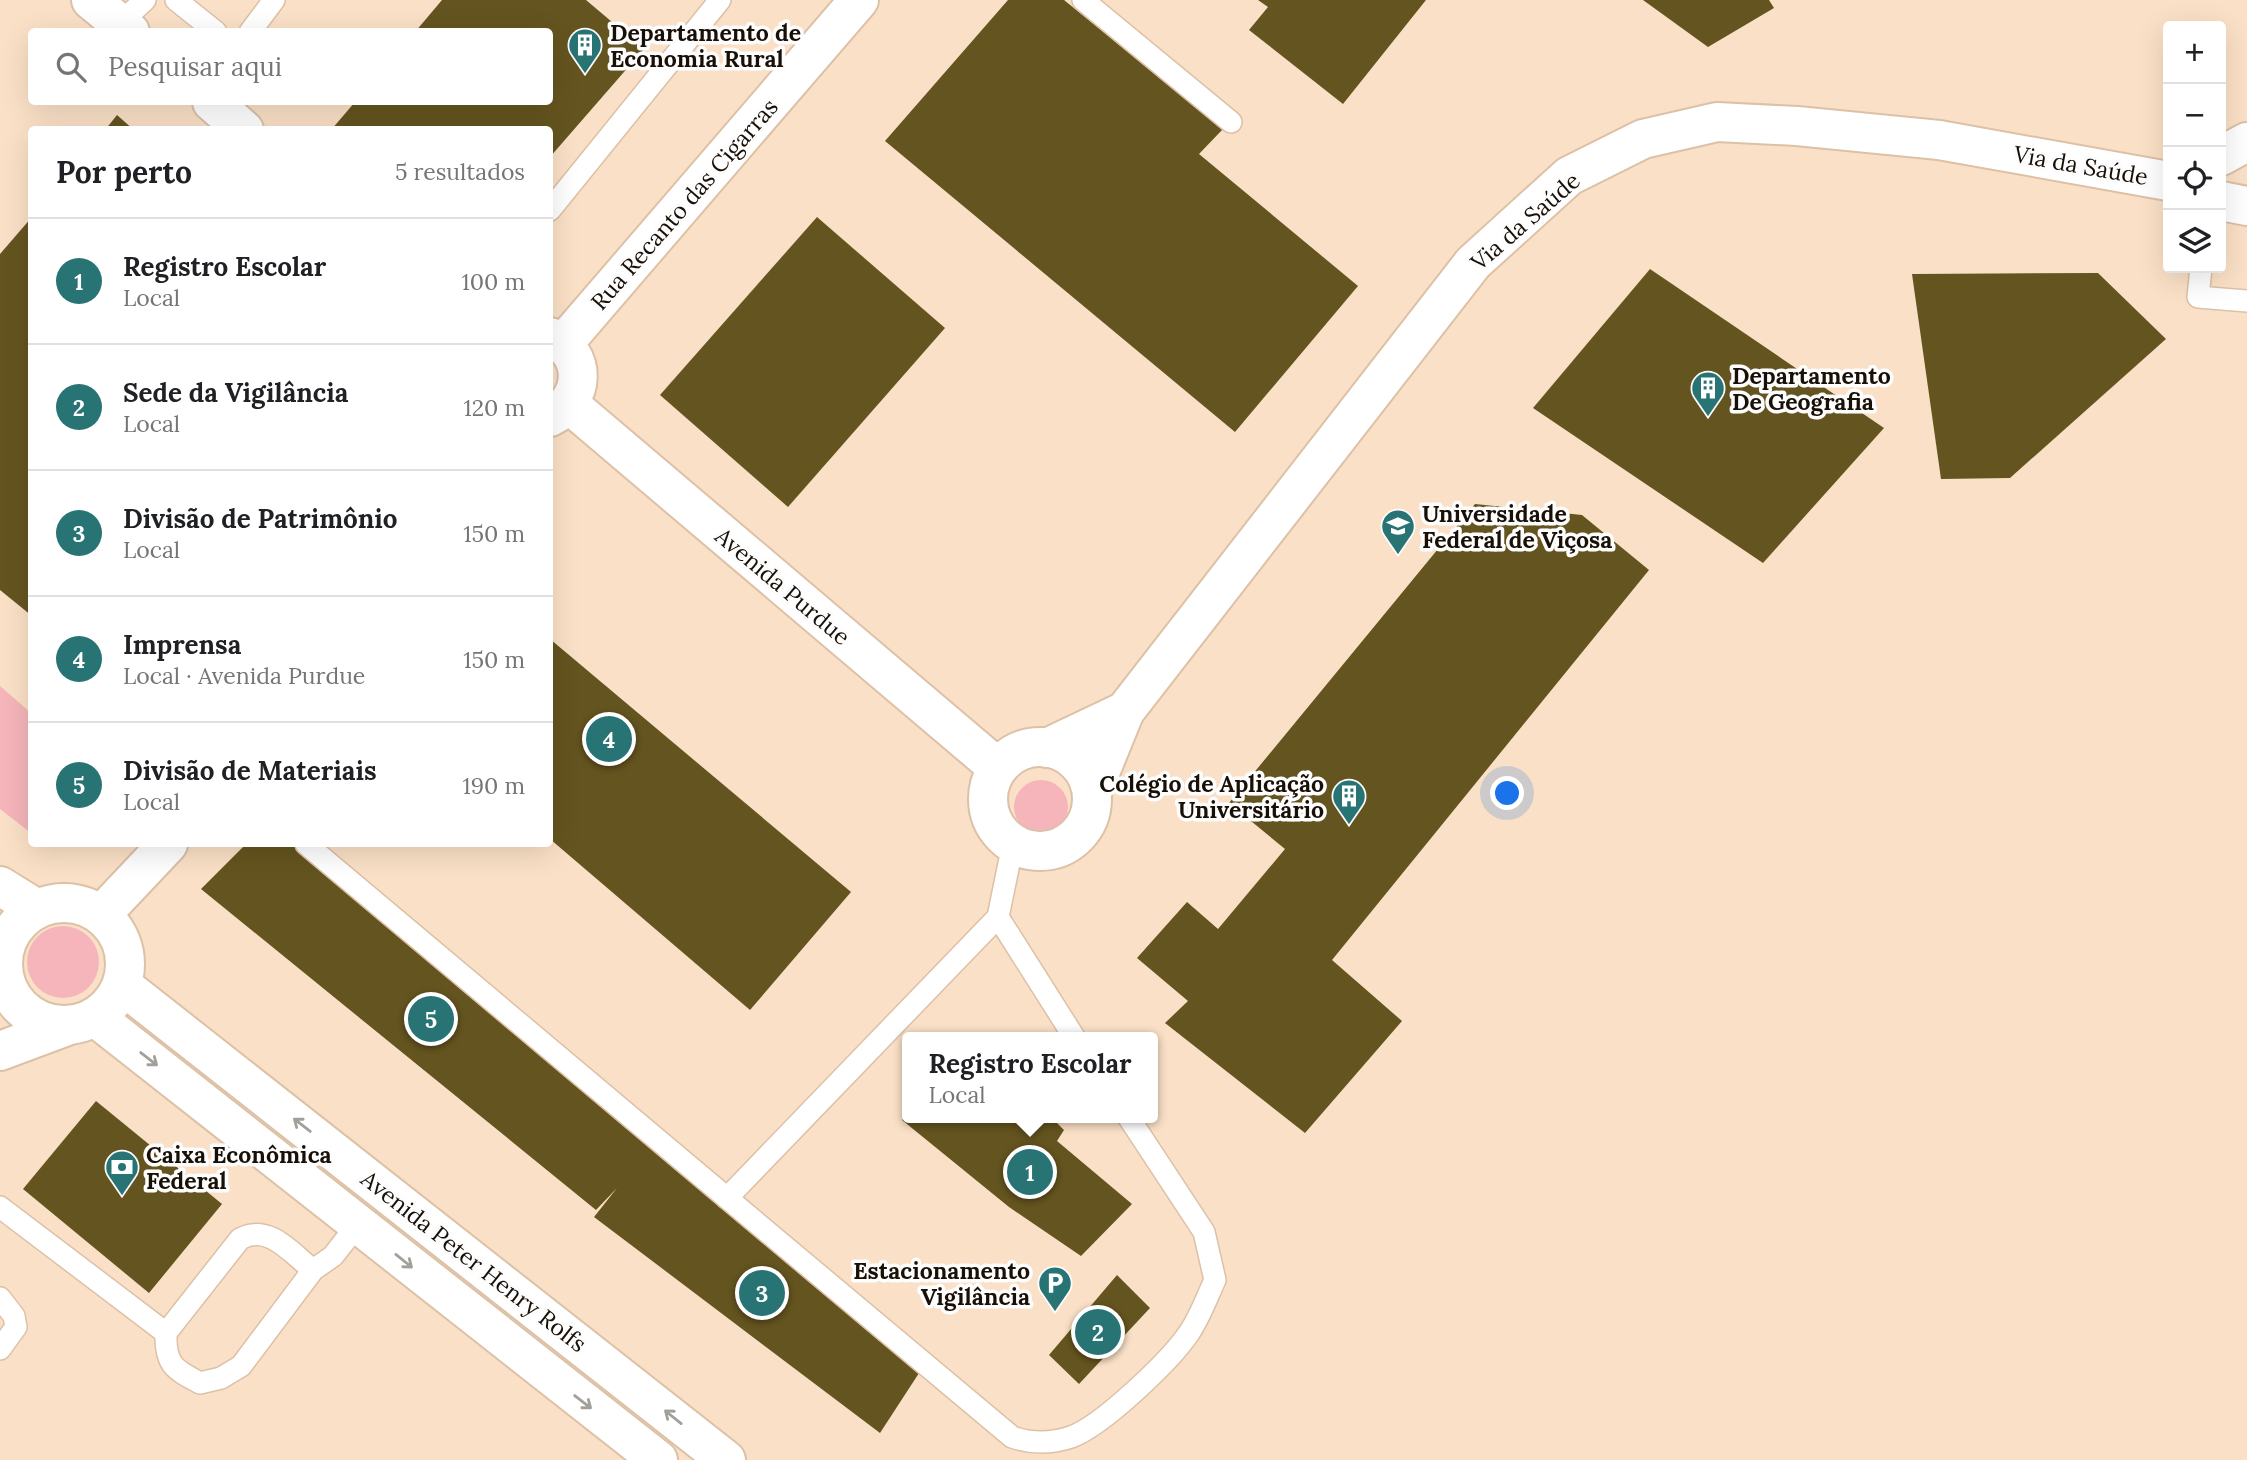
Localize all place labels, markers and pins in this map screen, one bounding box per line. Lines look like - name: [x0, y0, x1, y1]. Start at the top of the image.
- place label: Departamento de Economia Rural: [610, 18, 801, 73]
- building icon: Departamento de Economia Rural: [566, 26, 604, 75]
- place label: Departamento De Geografia: [1732, 361, 1891, 416]
- building icon: Departamento De Geografia: [1689, 369, 1727, 418]
- place label: Universidade Federal de Viçosa: [1422, 499, 1612, 554]
- school or university icon: Universidade Federal de Viçosa: [1379, 507, 1417, 556]
- pin: 4: [586, 713, 632, 765]
- place label: Colégio de Aplicação Universitário: [1099, 769, 1324, 824]
- building icon: Colégio de Aplicação Universitário: [1330, 777, 1368, 826]
- pin: 5: [408, 993, 454, 1045]
- place label: Caixa Econômica Federal: [146, 1140, 332, 1195]
- pin: 1: [1007, 1146, 1053, 1198]
- bank icon: Caixa Econômica Federal: [103, 1148, 141, 1197]
- place label: Estacionamento Vigilância: [853, 1256, 1030, 1311]
- parking icon: Estacionamento Vigilância: [1036, 1264, 1074, 1313]
- pin: 3: [739, 1267, 785, 1319]
- pin: 2: [1075, 1306, 1121, 1358]

